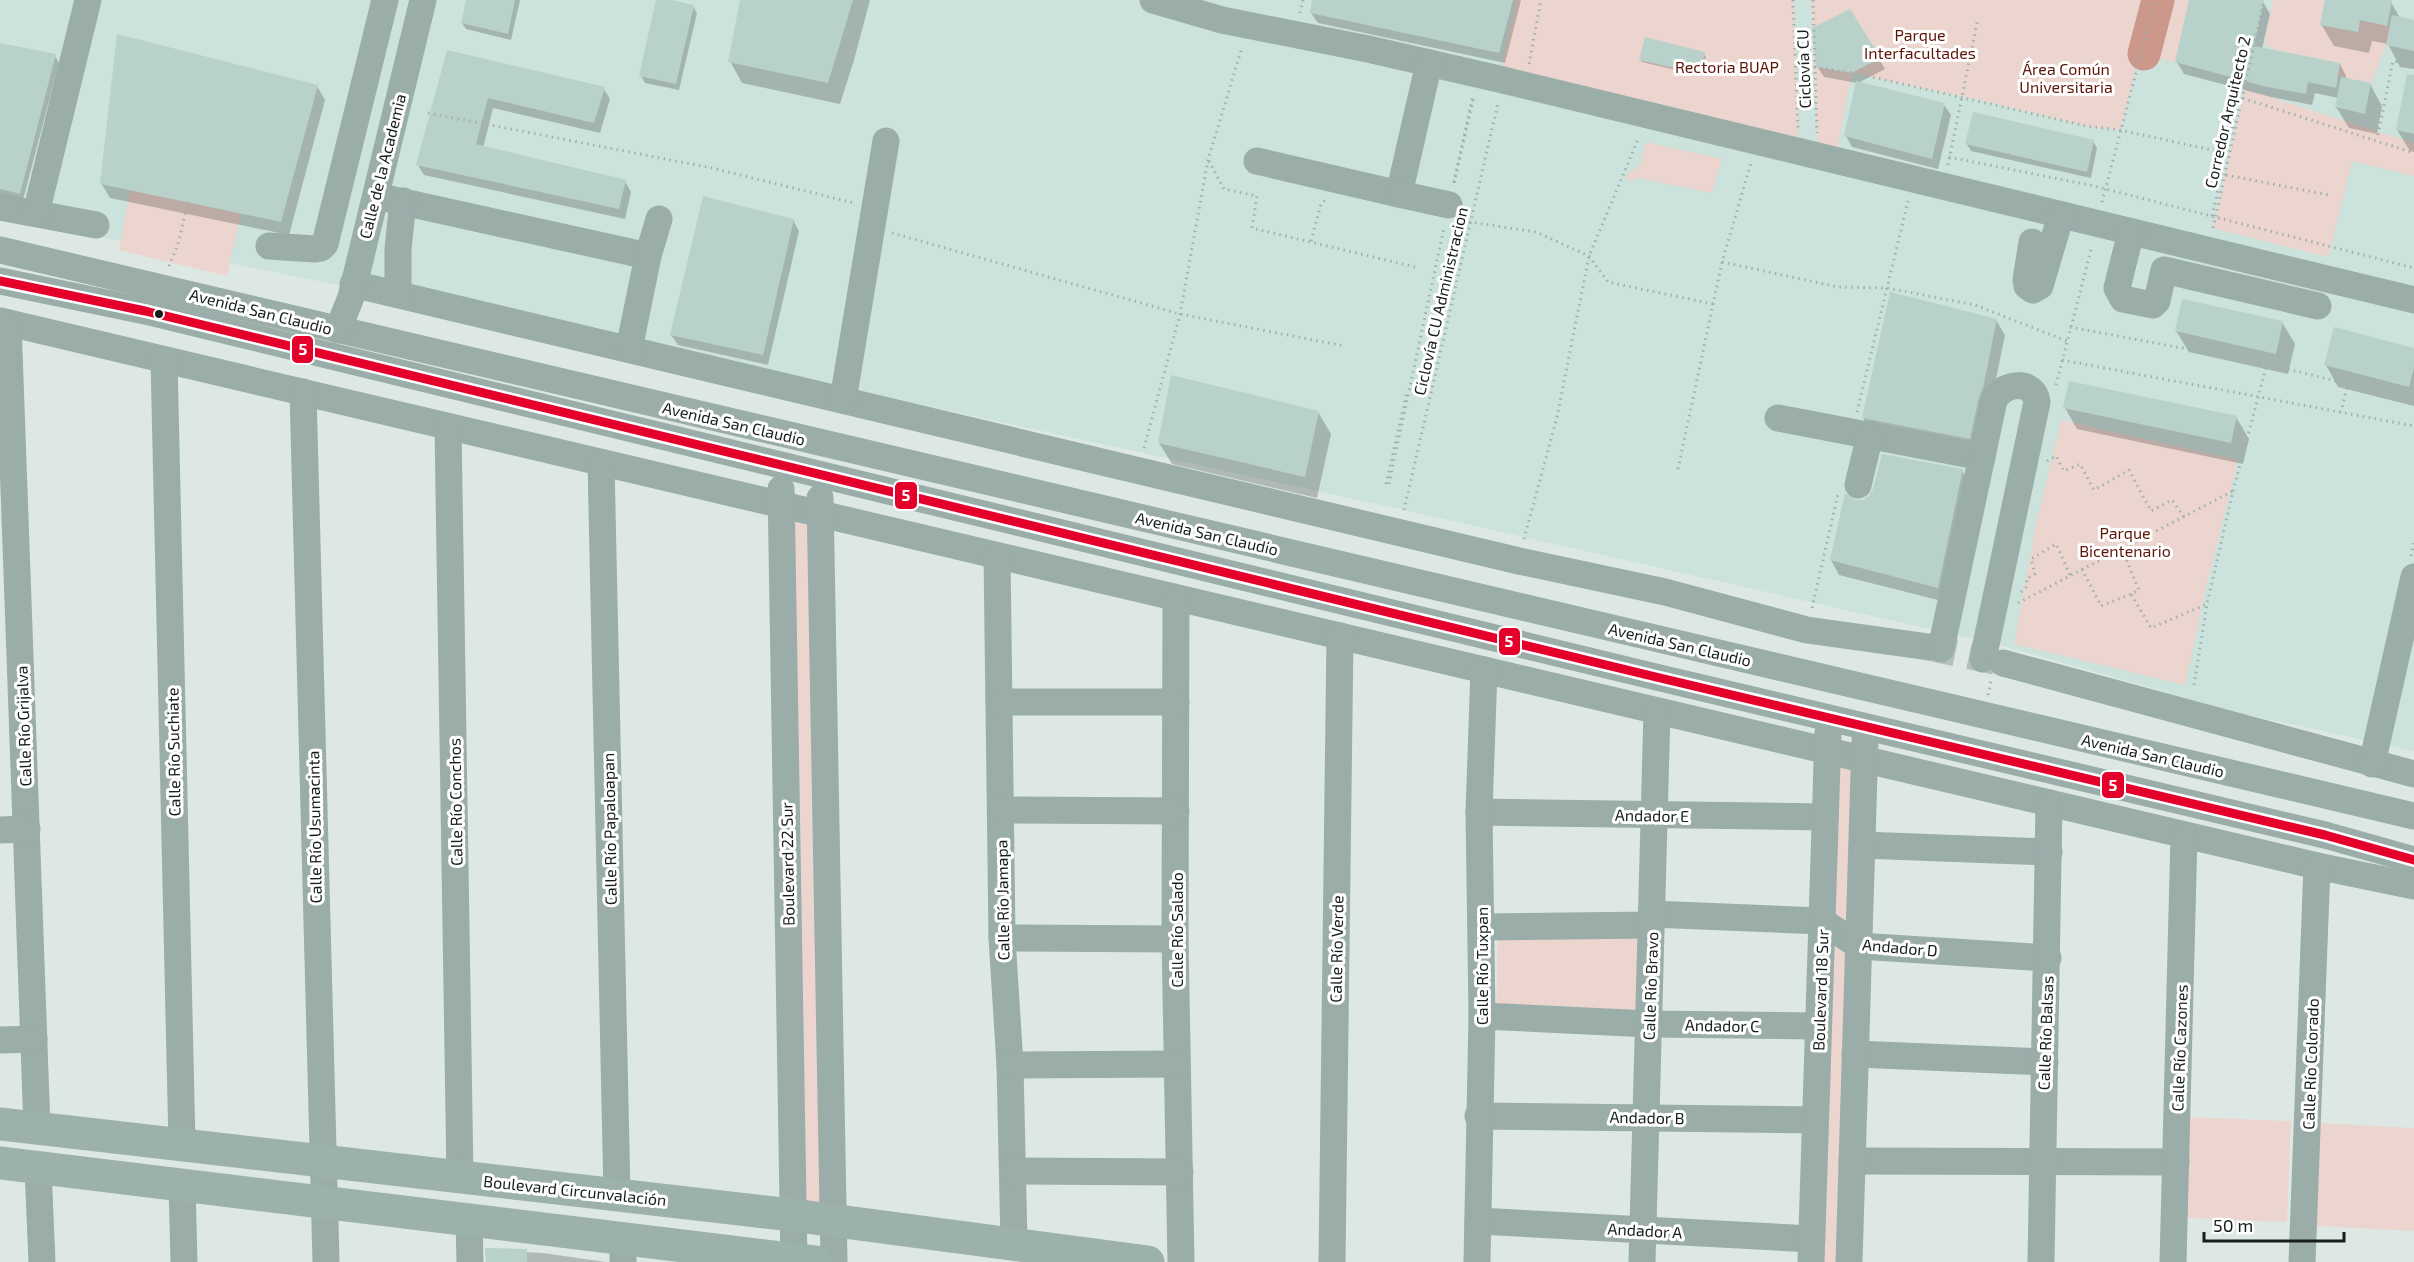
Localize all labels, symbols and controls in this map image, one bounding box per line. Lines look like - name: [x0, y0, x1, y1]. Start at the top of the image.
- park label: Parque Interfacultades: [1864, 25, 1976, 62]
- street label: Ciclovía CU: [1792, 29, 1814, 109]
- street label: Corredor Arquitecto 2: [2200, 34, 2254, 190]
- park label: Rectoria BUAP: [1675, 57, 1779, 76]
- park label: Área Común Universitaria: [2019, 59, 2113, 96]
- street label: Calle de la Academia: [355, 92, 409, 240]
- street label: Ciclovía CU Administracion: [1409, 205, 1471, 397]
- street label: Avenida San Claudio: [188, 284, 334, 338]
- unlabelled marker: [153, 308, 165, 320]
- line badge: 5: [291, 335, 314, 364]
- text: 5: [299, 339, 308, 358]
- street label: Avenida San Claudio: [661, 397, 807, 449]
- line badge: 5: [894, 481, 918, 510]
- text: 5: [902, 485, 911, 504]
- street label: Avenida San Claudio: [1134, 507, 1280, 559]
- park label: Parque Bicentenario: [2079, 523, 2171, 560]
- street label: Avenida San Claudio: [1607, 618, 1753, 670]
- line badge: 5: [1498, 627, 1521, 656]
- text: 5: [1505, 631, 1514, 650]
- street label: Calle Río Grijalva: [11, 665, 36, 787]
- street label: Calle Río Suchiate: [162, 687, 184, 817]
- street label: Avenida San Claudio: [2080, 729, 2226, 781]
- street label: Calle Río Conchos: [444, 738, 466, 866]
- street label: Calle Río Usumacinta: [303, 750, 325, 904]
- street label: Calle Río Papaloapan: [598, 753, 620, 905]
- line badge: 5: [2101, 771, 2125, 799]
- text: 5: [2109, 775, 2118, 794]
- street label: Boulevard 22 Sur: [776, 801, 798, 926]
- street label: Andador E: [1615, 805, 1689, 825]
- street label: Calle Río Jamapa: [991, 839, 1013, 961]
- street label: Calle Río Salado: [1167, 872, 1186, 988]
- street label: Calle Río Verde: [1326, 895, 1346, 1003]
- street label: Calle Río Tuxpan: [1472, 907, 1491, 1025]
- street label: Boulevard 18 Sur: [1808, 928, 1832, 1051]
- street label: Calle Río Bravo: [1639, 931, 1661, 1041]
- street label: Andador D: [1861, 934, 1939, 960]
- street label: Calle Río Balsas: [2034, 975, 2056, 1091]
- street label: Calle Río Cazones: [2167, 984, 2191, 1112]
- street label: Calle Río Colorado: [2298, 998, 2322, 1130]
- street label: Andador C: [1685, 1015, 1759, 1035]
- street label: Andador B: [1609, 1107, 1685, 1127]
- street label: Boulevard Circunvalación: [482, 1171, 668, 1209]
- scale bar: [2204, 1205, 2344, 1243]
- text: 50 m: [2213, 1214, 2253, 1236]
- street label: Andador A: [1607, 1219, 1683, 1241]

